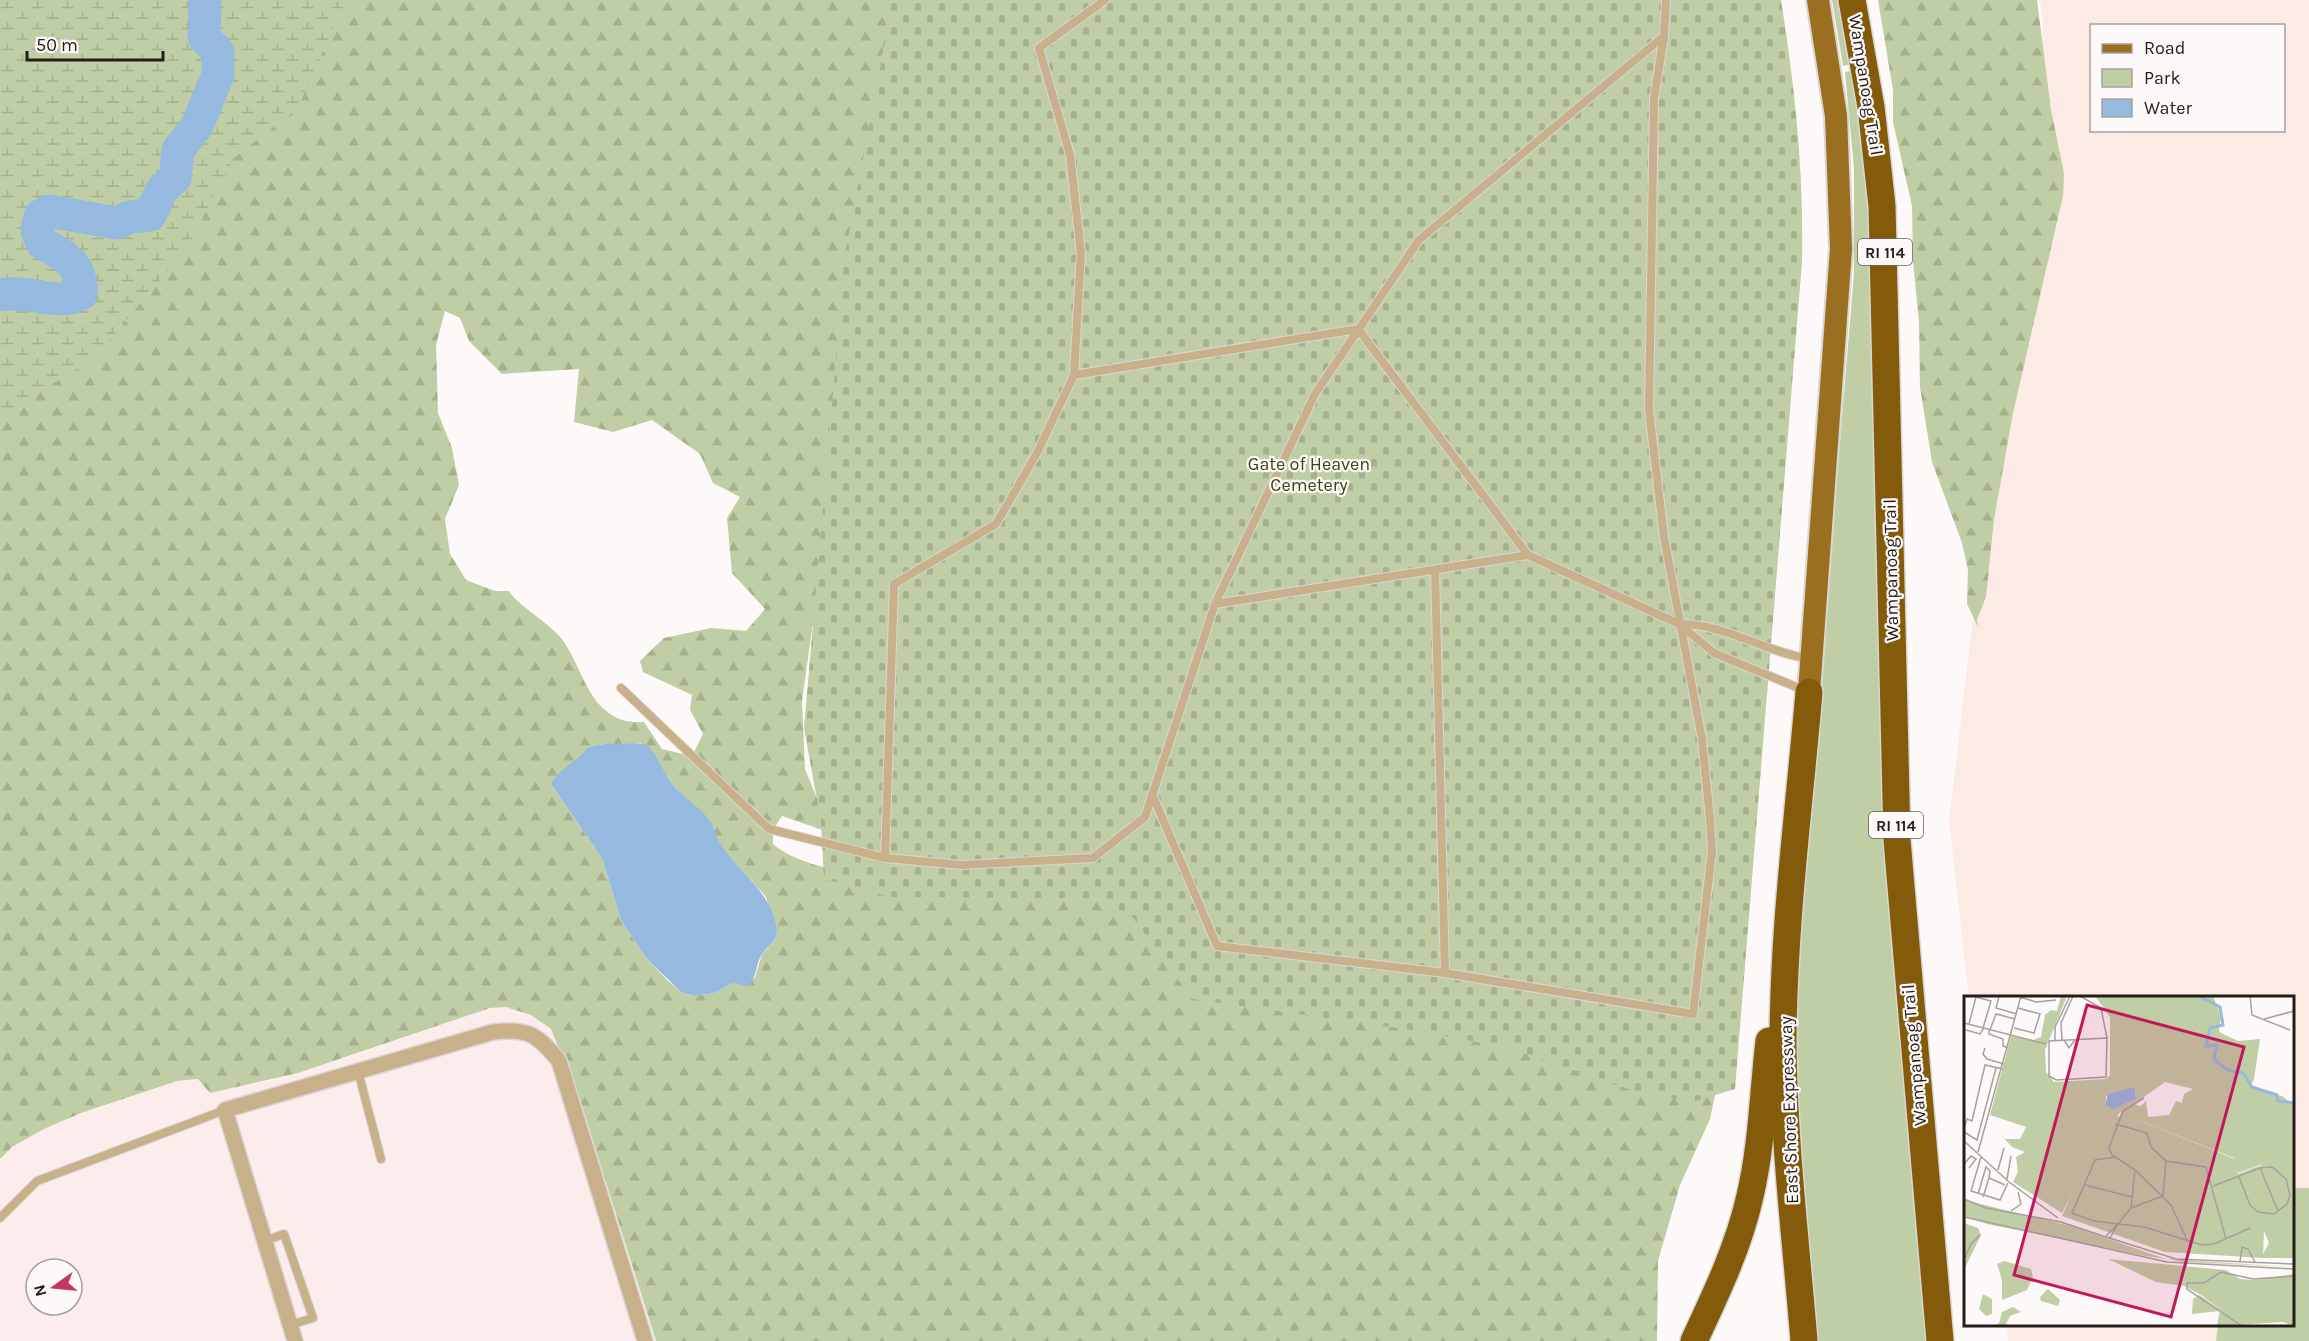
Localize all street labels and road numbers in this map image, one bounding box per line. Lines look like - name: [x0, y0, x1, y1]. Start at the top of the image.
- street label: Wampanoag Trail: [1844, 13, 1888, 157]
- road number: RI 114: [1858, 239, 1912, 265]
- street label: Wampanoag Trail: [1879, 499, 1903, 641]
- road number: RI 114: [1869, 812, 1923, 838]
- street label: Wampanoag Trail: [1897, 983, 1931, 1127]
- street label: East Shore Expressway: [1775, 1015, 1803, 1204]

